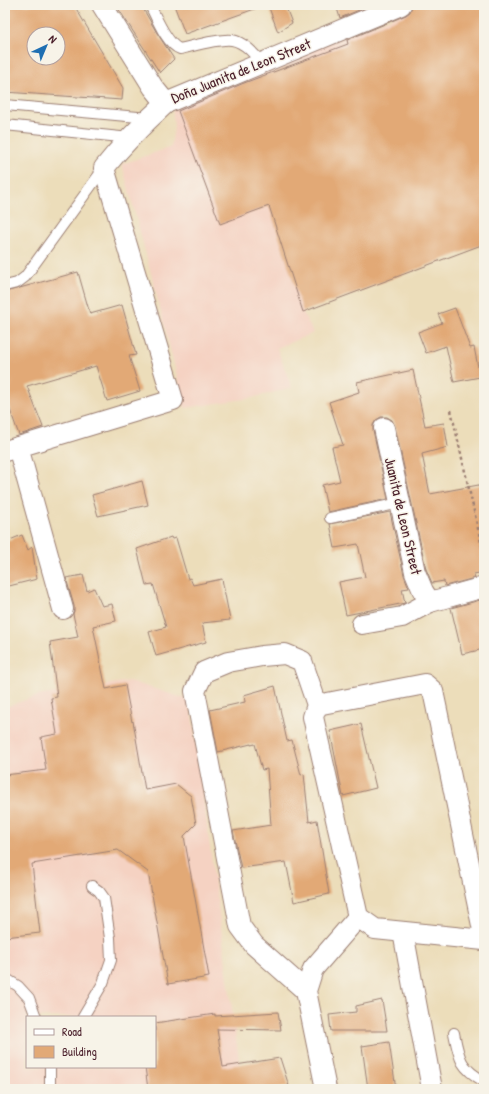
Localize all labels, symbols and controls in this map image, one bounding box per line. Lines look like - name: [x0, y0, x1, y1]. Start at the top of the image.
- north arrow: [26, 26, 66, 66]
- text: N: [46, 32, 60, 46]
- street label: Doña Juanita de Leon Street: [168, 33, 315, 108]
- street label: Juanita de Leon Street: [380, 455, 427, 578]
- legend: [26, 1016, 156, 1068]
- text: Road: [62, 1023, 82, 1040]
- text: Building: [62, 1043, 97, 1060]

